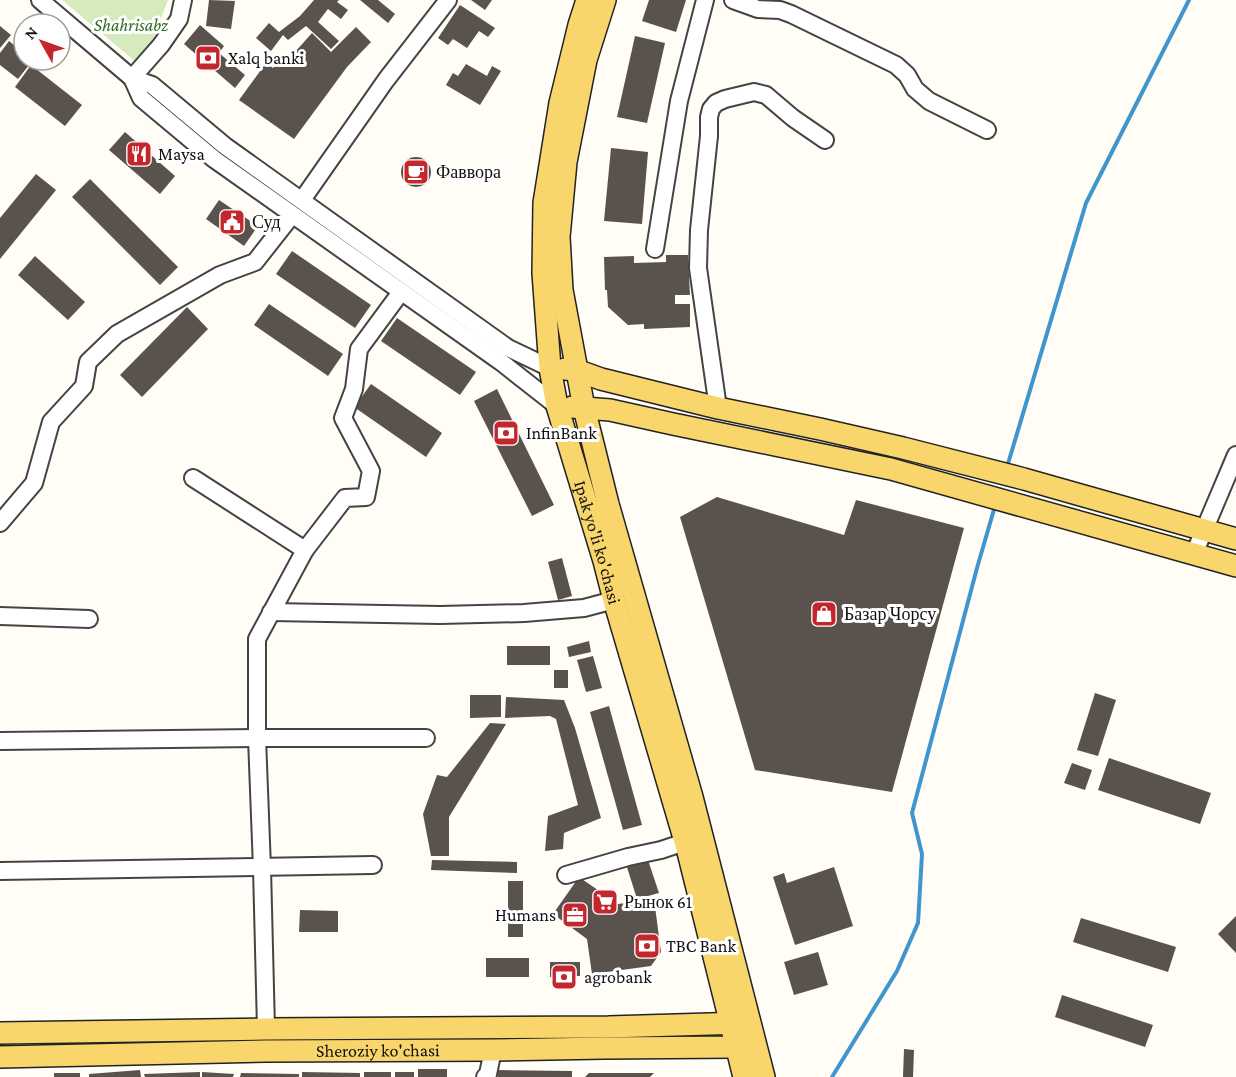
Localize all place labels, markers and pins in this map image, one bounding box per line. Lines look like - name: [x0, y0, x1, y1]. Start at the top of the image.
- bank icon: Xalq banki: [193, 43, 223, 73]
- place label: Xalq banki: [228, 48, 305, 68]
- restaurant icon: Maysa: [124, 139, 154, 169]
- place label: Maysa: [158, 144, 205, 164]
- cafe icon: Фаввора: [401, 157, 431, 187]
- place label: Фаввора: [436, 162, 501, 182]
- public building icon: Суд: [217, 207, 247, 237]
- place label: Суд: [252, 212, 281, 232]
- bank icon: InfinBank: [491, 418, 521, 448]
- place label: InfinBank: [526, 423, 597, 443]
- shop icon: Базар Чорсу: [809, 599, 839, 629]
- place label: Базар Чорсу: [844, 604, 936, 624]
- supermarket icon: Рынок 61: [590, 887, 620, 917]
- place label: Рынок 61: [624, 892, 692, 912]
- office icon: Humans: [560, 900, 590, 930]
- place label: Humans: [495, 905, 556, 925]
- bank icon: TBC Bank: [632, 931, 662, 961]
- place label: TBC Bank: [666, 936, 736, 956]
- bank icon: agrobank: [549, 962, 579, 992]
- place label: agrobank: [584, 967, 652, 987]

